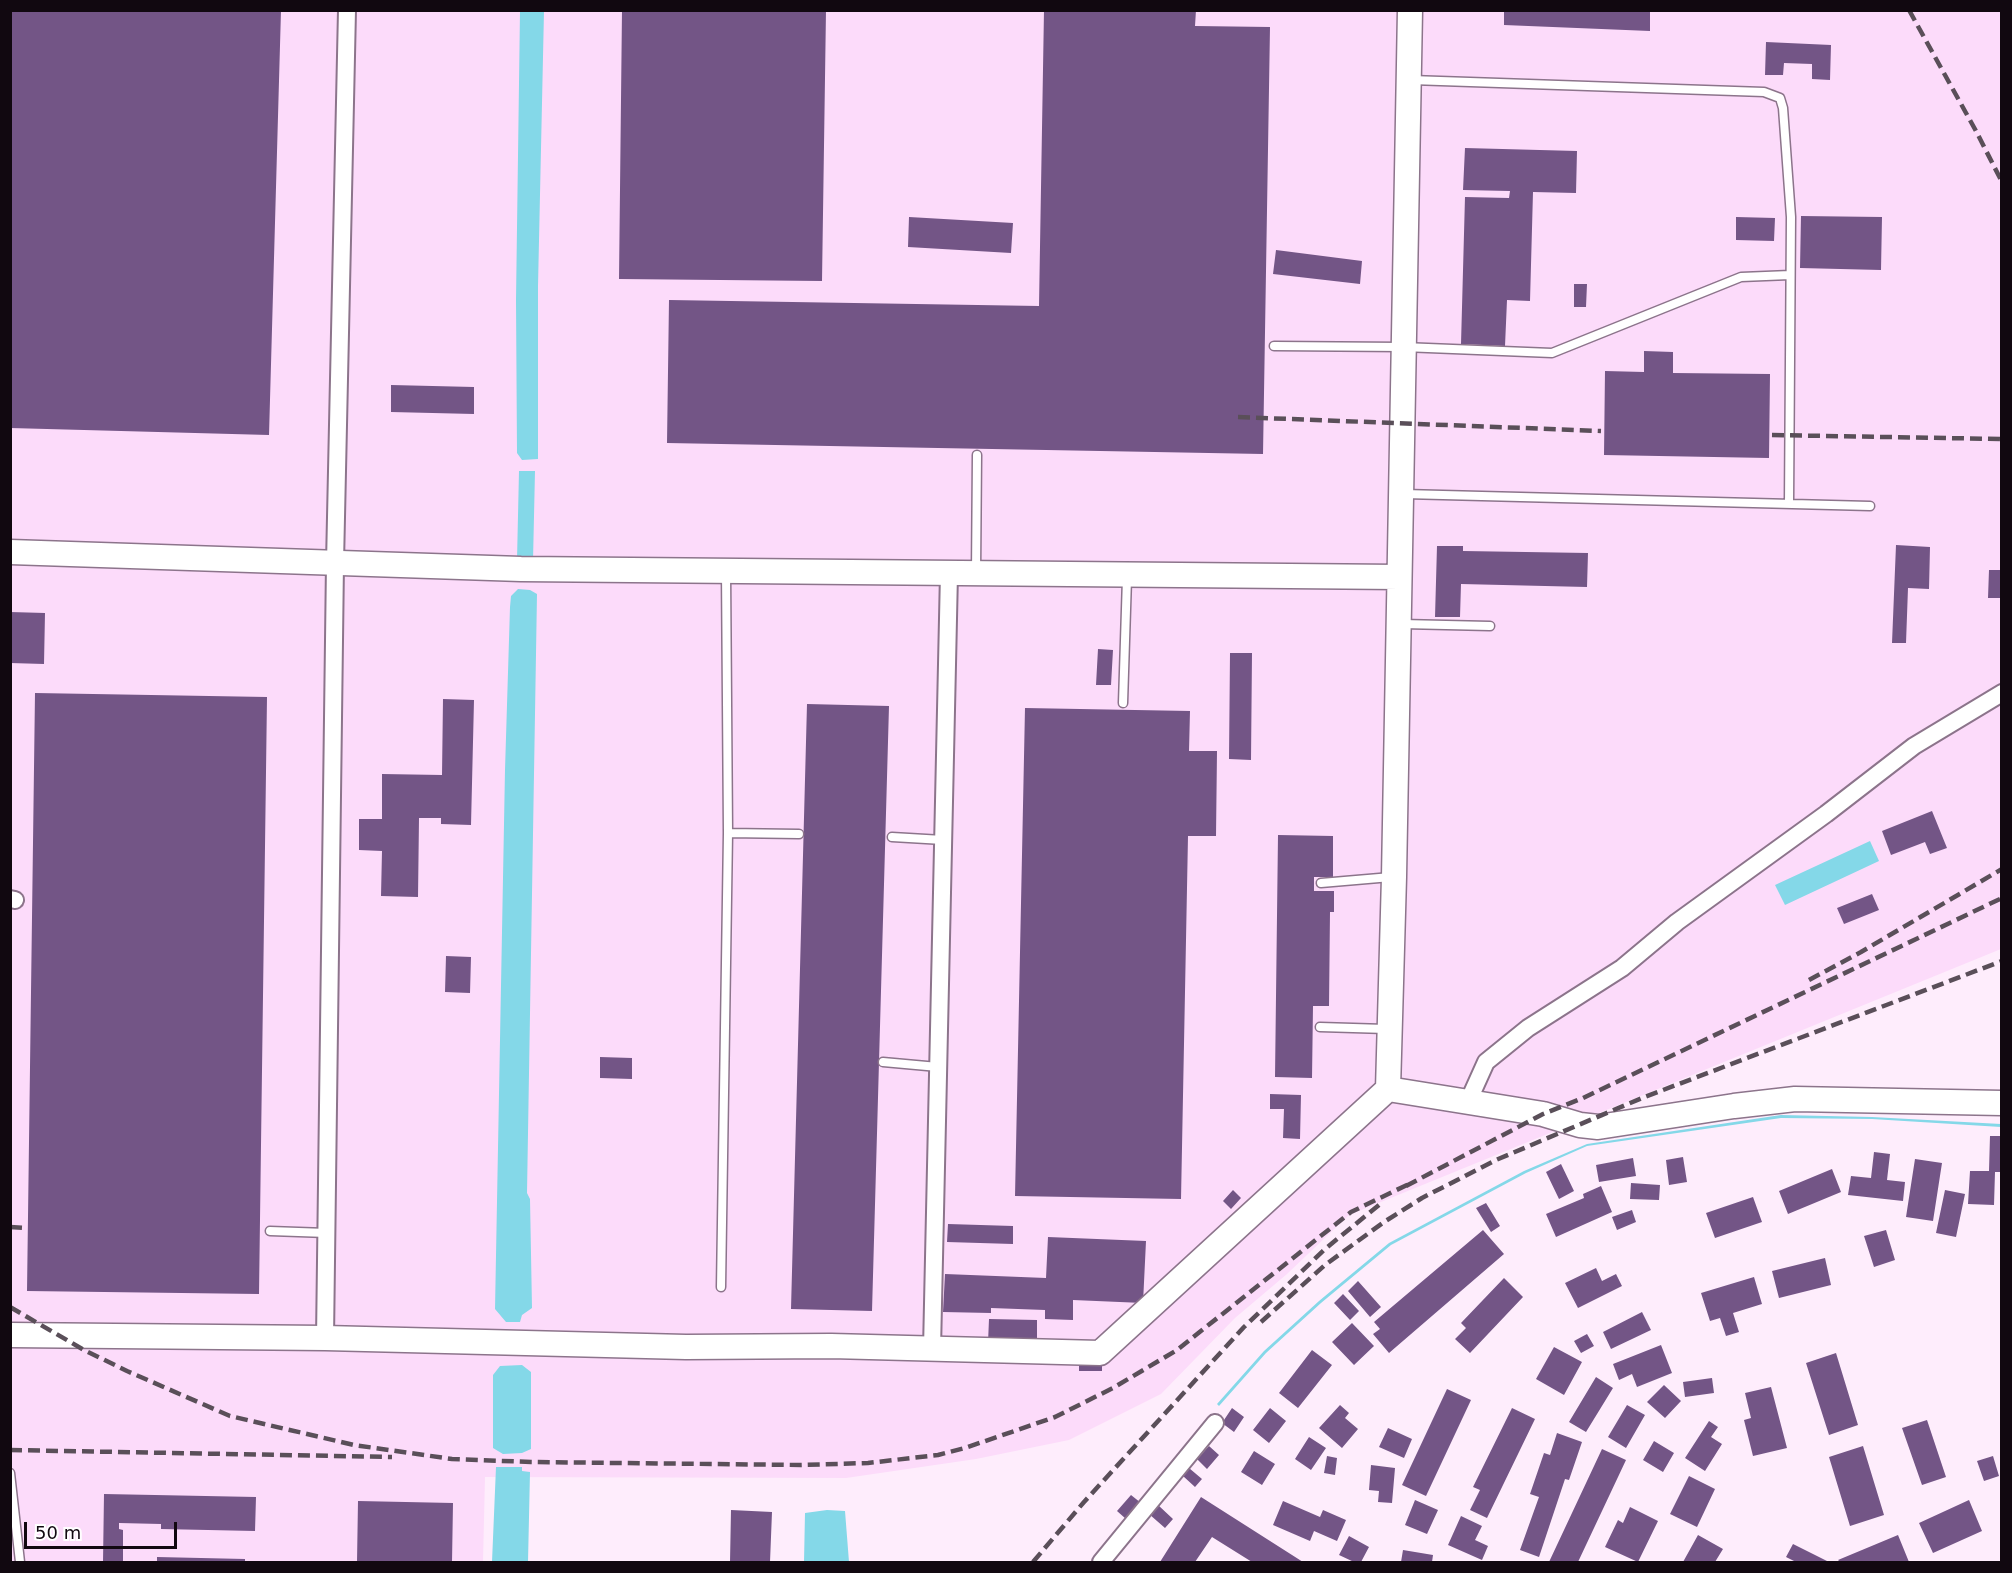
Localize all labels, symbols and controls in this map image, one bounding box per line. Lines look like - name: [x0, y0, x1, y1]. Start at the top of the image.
- scale bar: [27, 1510, 180, 1548]
- text: 50 m: [35, 1522, 81, 1543]

